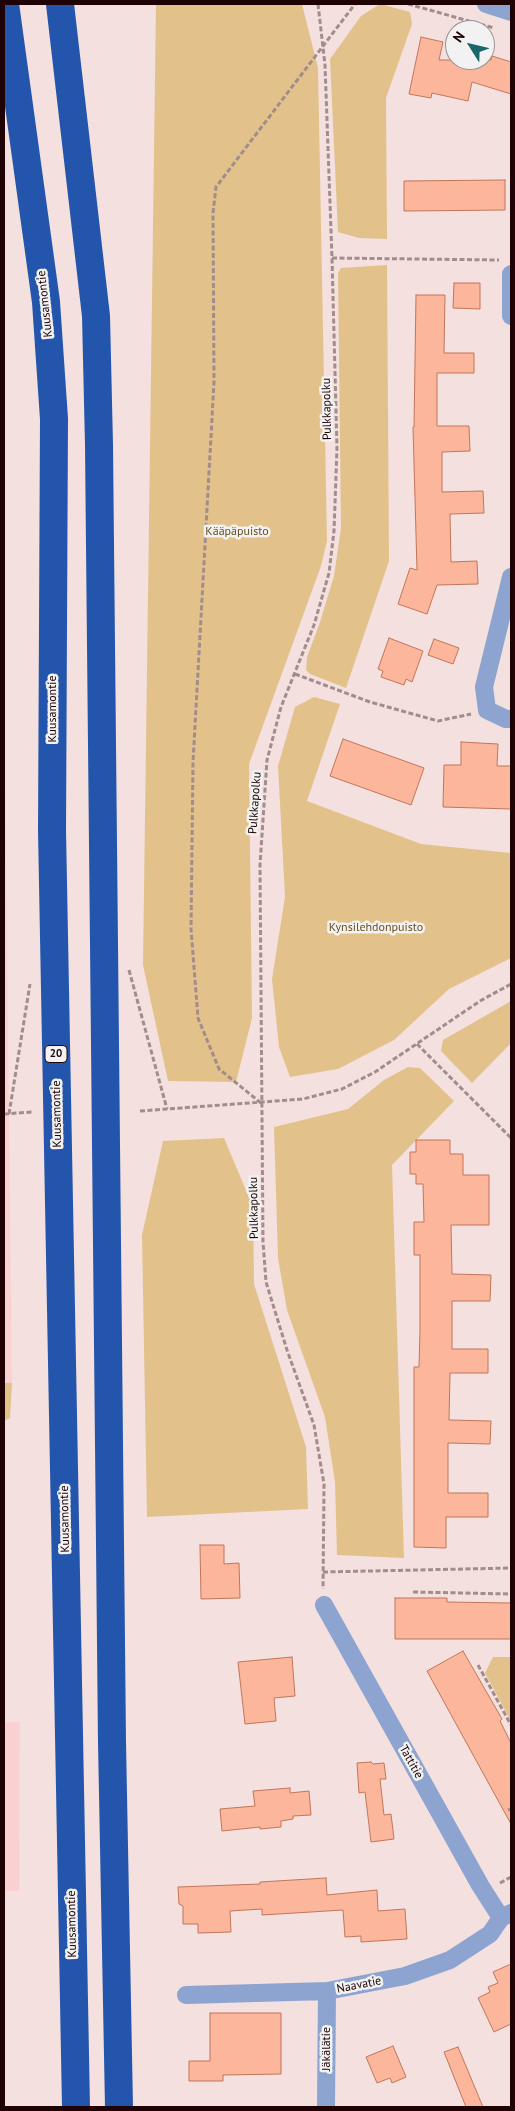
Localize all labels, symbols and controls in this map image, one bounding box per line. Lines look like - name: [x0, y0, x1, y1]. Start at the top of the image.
- north arrow: [445, 20, 495, 70]
- text: N: [449, 28, 469, 46]
- street label: Kuusamontie: [34, 270, 56, 338]
- street label: Pulkkapolku: [319, 378, 335, 440]
- park label: Kääpäpuisto: [205, 525, 269, 539]
- street label: Kuusamontie: [46, 675, 60, 743]
- street label: Pulkkapolku: [246, 771, 264, 835]
- park label: Kynsilehdonpuisto: [329, 921, 423, 935]
- road number: 20: [45, 1046, 67, 1062]
- street label: Kuusamontie: [49, 1080, 65, 1148]
- street label: Pulkkapolku: [246, 1177, 262, 1239]
- street label: Kuusamontie: [57, 1485, 73, 1553]
- street label: Tattitie: [396, 1743, 426, 1781]
- street label: Kuusamontie: [64, 1890, 80, 1958]
- street label: Naavatie: [335, 1974, 383, 1996]
- street label: Jäkälätie: [320, 2027, 334, 2071]

